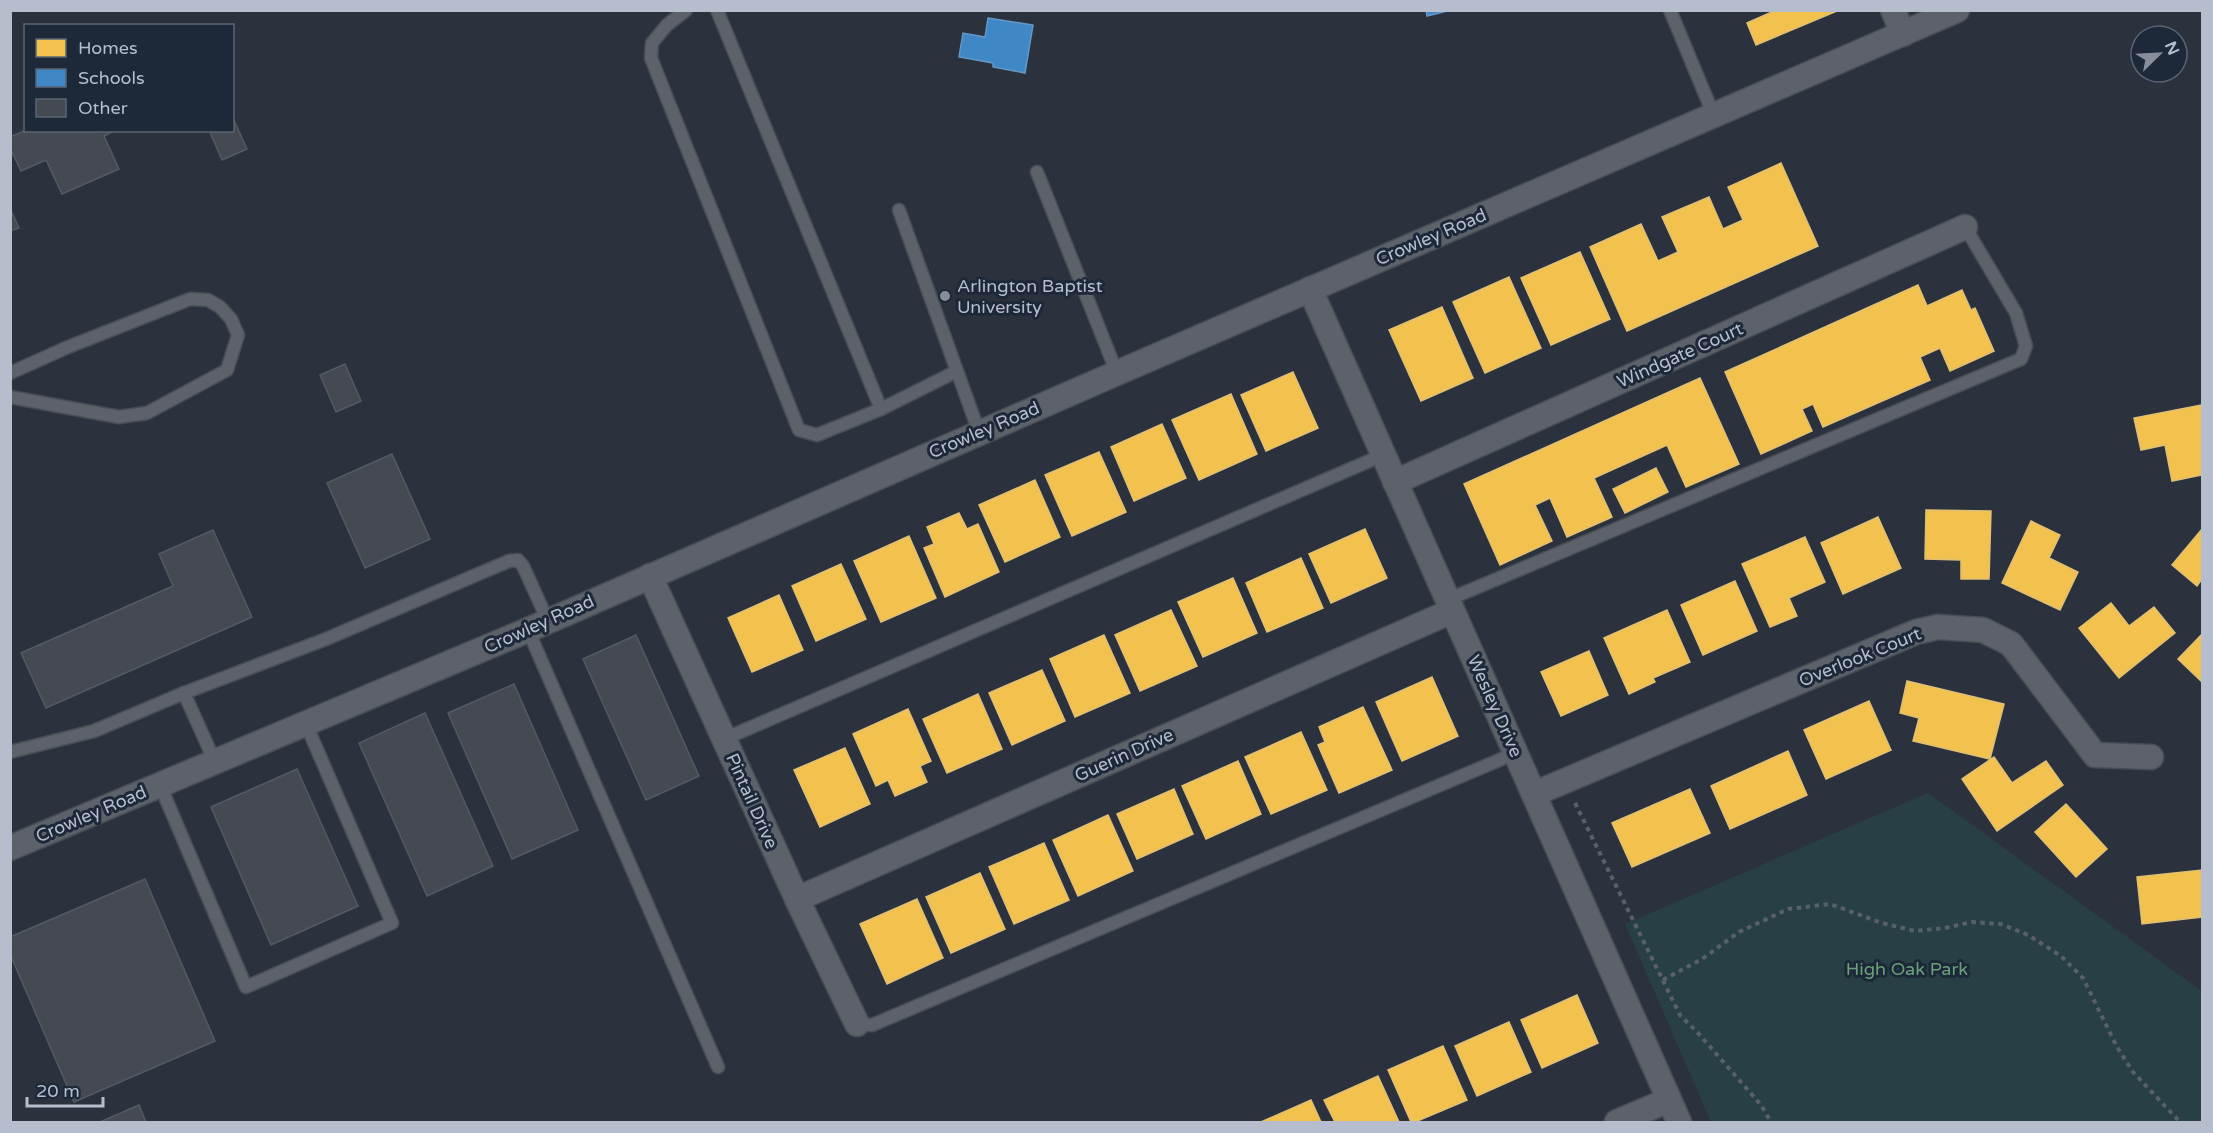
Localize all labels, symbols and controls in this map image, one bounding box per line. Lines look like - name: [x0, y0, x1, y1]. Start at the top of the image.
- legend: [24, 24, 234, 132]
- north arrow: [2129, 24, 2189, 84]
- text: Homes: [78, 37, 138, 59]
- text: N: [2160, 38, 2184, 58]
- text: Schools: [78, 67, 145, 89]
- text: Other: [78, 97, 128, 119]
- street label: Crowley Road: [1372, 204, 1490, 270]
- place label: Arlington Baptist University: [957, 275, 1103, 318]
- marker: Arlington Baptist University: [938, 289, 952, 303]
- street label: Windgate Court: [1614, 317, 1747, 393]
- street label: Crowley Road: [925, 397, 1043, 463]
- street label: Crowley Road: [481, 590, 597, 658]
- street label: Overlook Court: [1796, 622, 1924, 692]
- street label: Wesley Drive: [1463, 652, 1527, 760]
- street label: Guerin Drive: [1071, 723, 1177, 787]
- street label: Pintail Drive: [721, 750, 783, 852]
- street label: Crowley Road: [32, 781, 150, 847]
- park label: High Oak Park: [1846, 958, 1968, 980]
- scale bar: [27, 1070, 104, 1108]
- text: 20 m: [36, 1080, 80, 1102]

